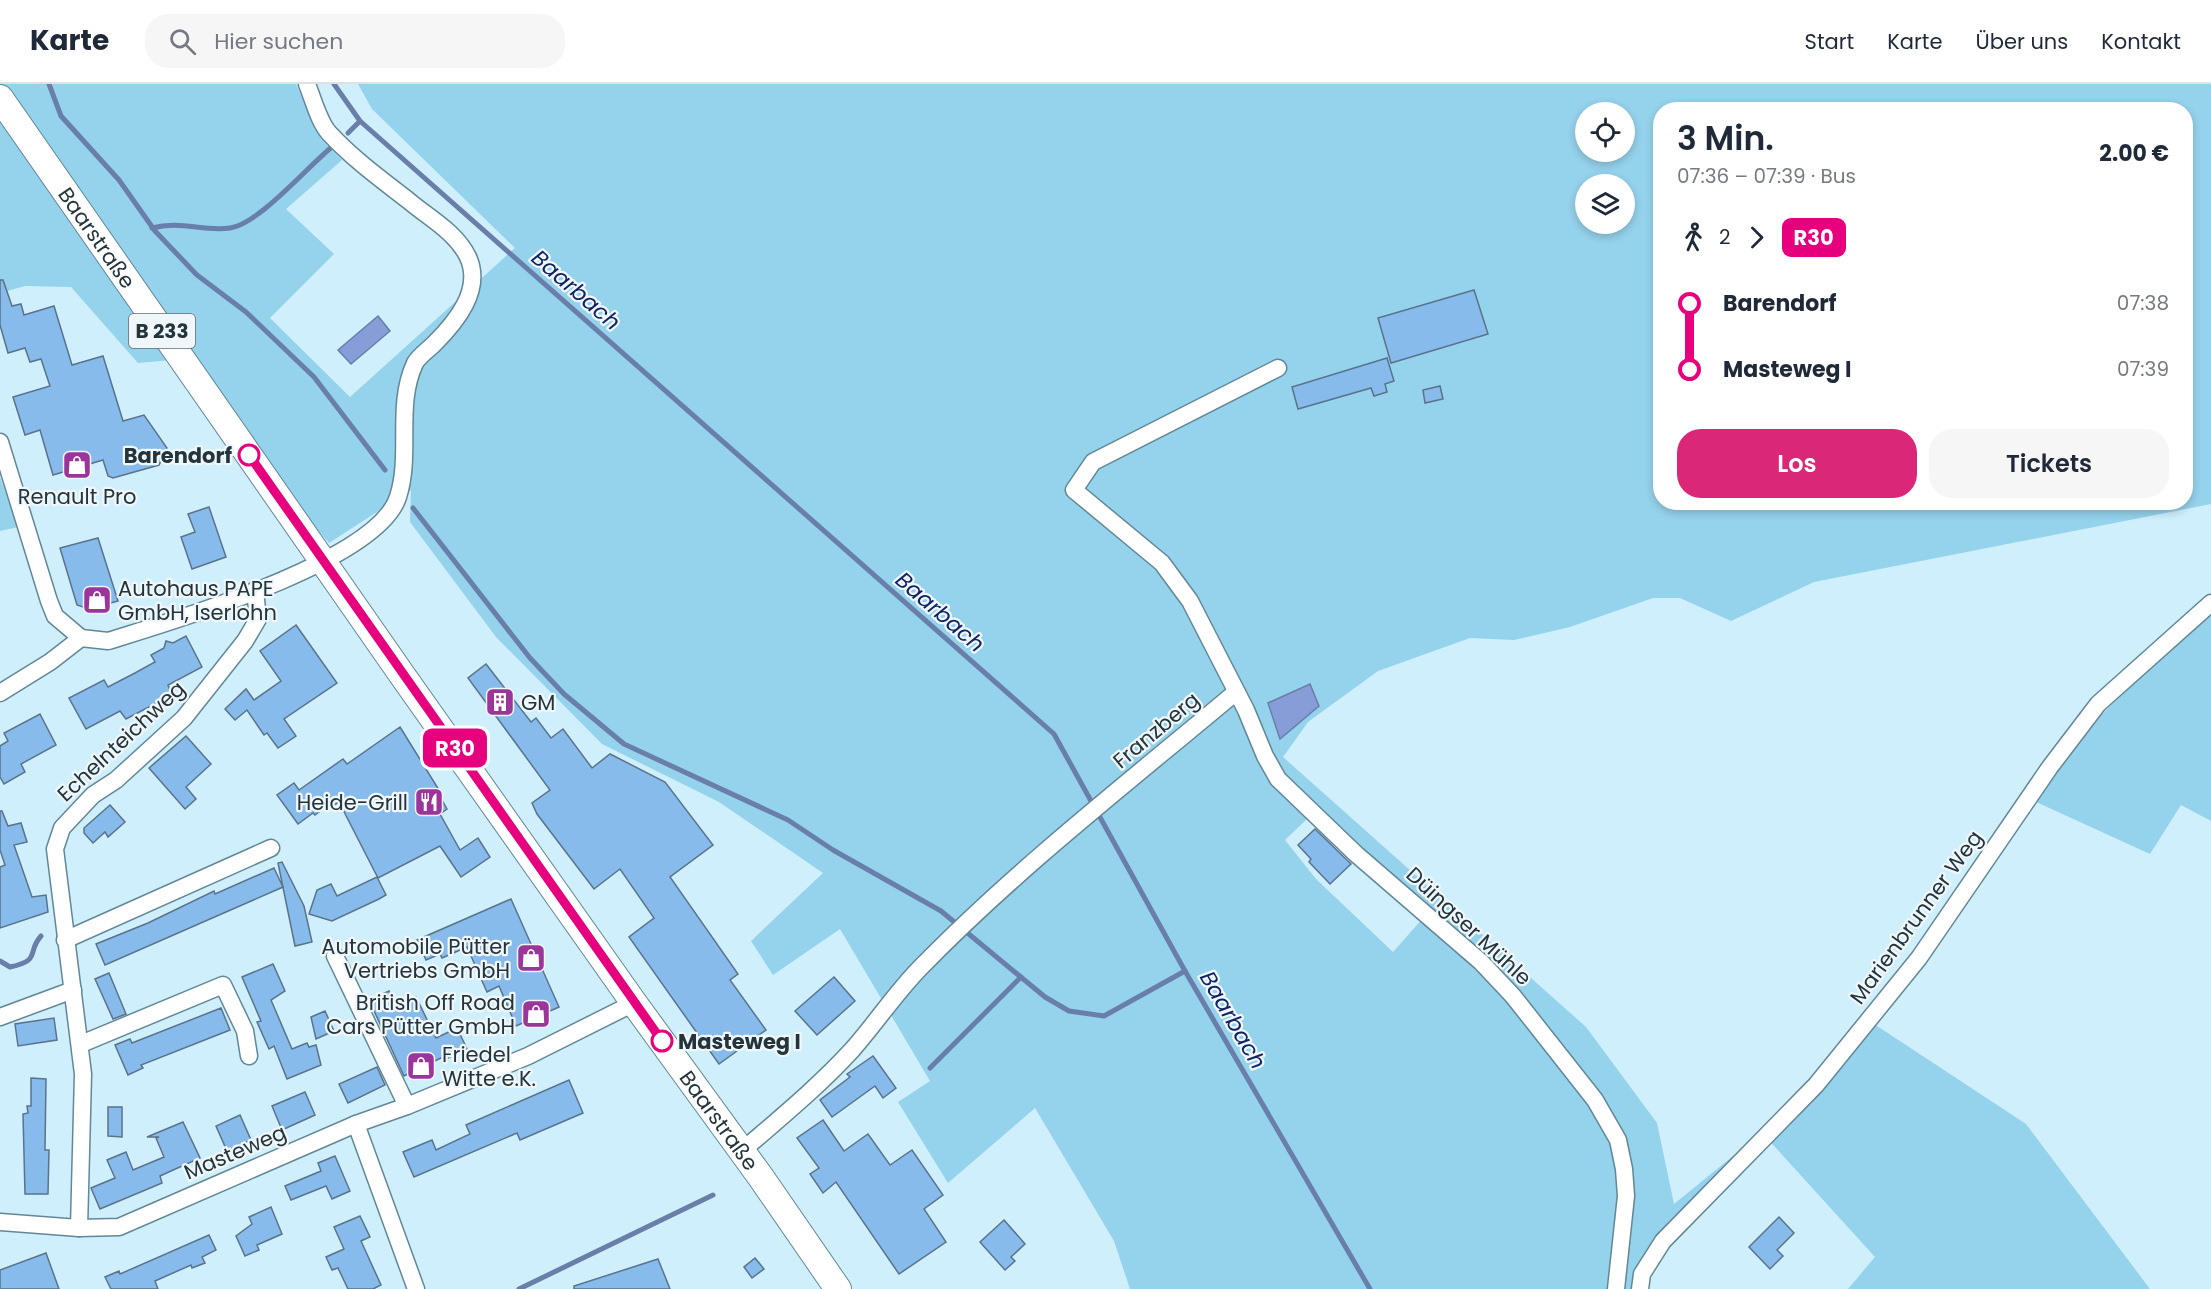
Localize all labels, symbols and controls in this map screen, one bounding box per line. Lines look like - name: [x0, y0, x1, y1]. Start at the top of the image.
- search box: [145, 14, 565, 68]
- text: Karte: [30, 21, 109, 60]
- icon: search: [166, 25, 199, 58]
- text: Hier suchen: [214, 26, 343, 57]
- text: Start: [1805, 27, 1854, 56]
- text: Karte: [1887, 27, 1943, 56]
- text: Über uns: [1976, 27, 2068, 56]
- text: Kontakt: [2101, 27, 2181, 56]
- map controls: [1575, 102, 1635, 234]
- button: locate: [1575, 102, 1635, 162]
- text: 3 Min.: [1677, 115, 1774, 162]
- text: 2.00 €: [2099, 138, 2169, 169]
- text: 07:36 – 07:39 · Bus: [1677, 162, 1856, 190]
- button: layers: [1575, 174, 1635, 234]
- street label: Baarstraße: [52, 181, 143, 294]
- icon: walk: [1677, 221, 1710, 254]
- icon: forward: [1740, 221, 1773, 254]
- text: 2: [1719, 223, 1731, 251]
- text: R30: [1794, 223, 1834, 252]
- water label: Baarbach: [525, 243, 627, 337]
- text: Barendorf: [1723, 288, 1837, 319]
- text: 07:38: [2117, 289, 2169, 317]
- road number: B 233: [129, 314, 195, 348]
- text: Masteweg I: [1723, 354, 1852, 385]
- text: 07:39: [2117, 355, 2169, 383]
- button: Los: [1677, 429, 1917, 498]
- button: Tickets: [1929, 429, 2169, 498]
- place label: Barendorf: [124, 441, 232, 470]
- marker: Barendorf: [238, 444, 260, 466]
- shop icon: Renault Pro: [61, 449, 93, 481]
- place label: Renault Pro: [18, 482, 136, 511]
- water label: Baarbach: [889, 565, 991, 659]
- place label: Autohaus PAPE GmbH, Iserlohn: [118, 574, 277, 627]
- shop icon: Autohaus PAPE GmbH, Iserlohn: [81, 584, 113, 616]
- street label: Echelnteichweg: [51, 674, 191, 808]
- street label: Franzberg: [1107, 685, 1205, 775]
- building icon: GM: [484, 686, 516, 718]
- place label: GM: [521, 688, 555, 717]
- line badge: R30: [420, 728, 490, 768]
- text: R30: [435, 734, 475, 763]
- restaurant icon: Heide-Grill: [413, 786, 445, 818]
- place label: Heide-Grill: [297, 788, 408, 817]
- street label: Marienbrunner Weg: [1843, 824, 1989, 1010]
- street label: Düingser Mühle: [1400, 860, 1538, 992]
- place label: Automobile Pütter Vertriebs GmbH: [321, 932, 510, 985]
- shop icon: Automobile Pütter Vertriebs GmbH: [515, 942, 547, 974]
- water label: Baarbach: [1192, 965, 1274, 1075]
- place label: British Off Road Cars Pütter GmbH: [326, 988, 515, 1041]
- shop icon: British Off Road Cars Pütter GmbH: [520, 998, 552, 1030]
- place label: Masteweg I: [678, 1027, 801, 1056]
- marker: Masteweg I: [651, 1030, 673, 1052]
- place label: Friedel Witte e.K.: [442, 1040, 536, 1093]
- shop icon: Friedel Witte e.K.: [405, 1050, 437, 1082]
- street label: Baarstraße: [673, 1064, 766, 1176]
- street label: Masteweg: [179, 1117, 291, 1187]

